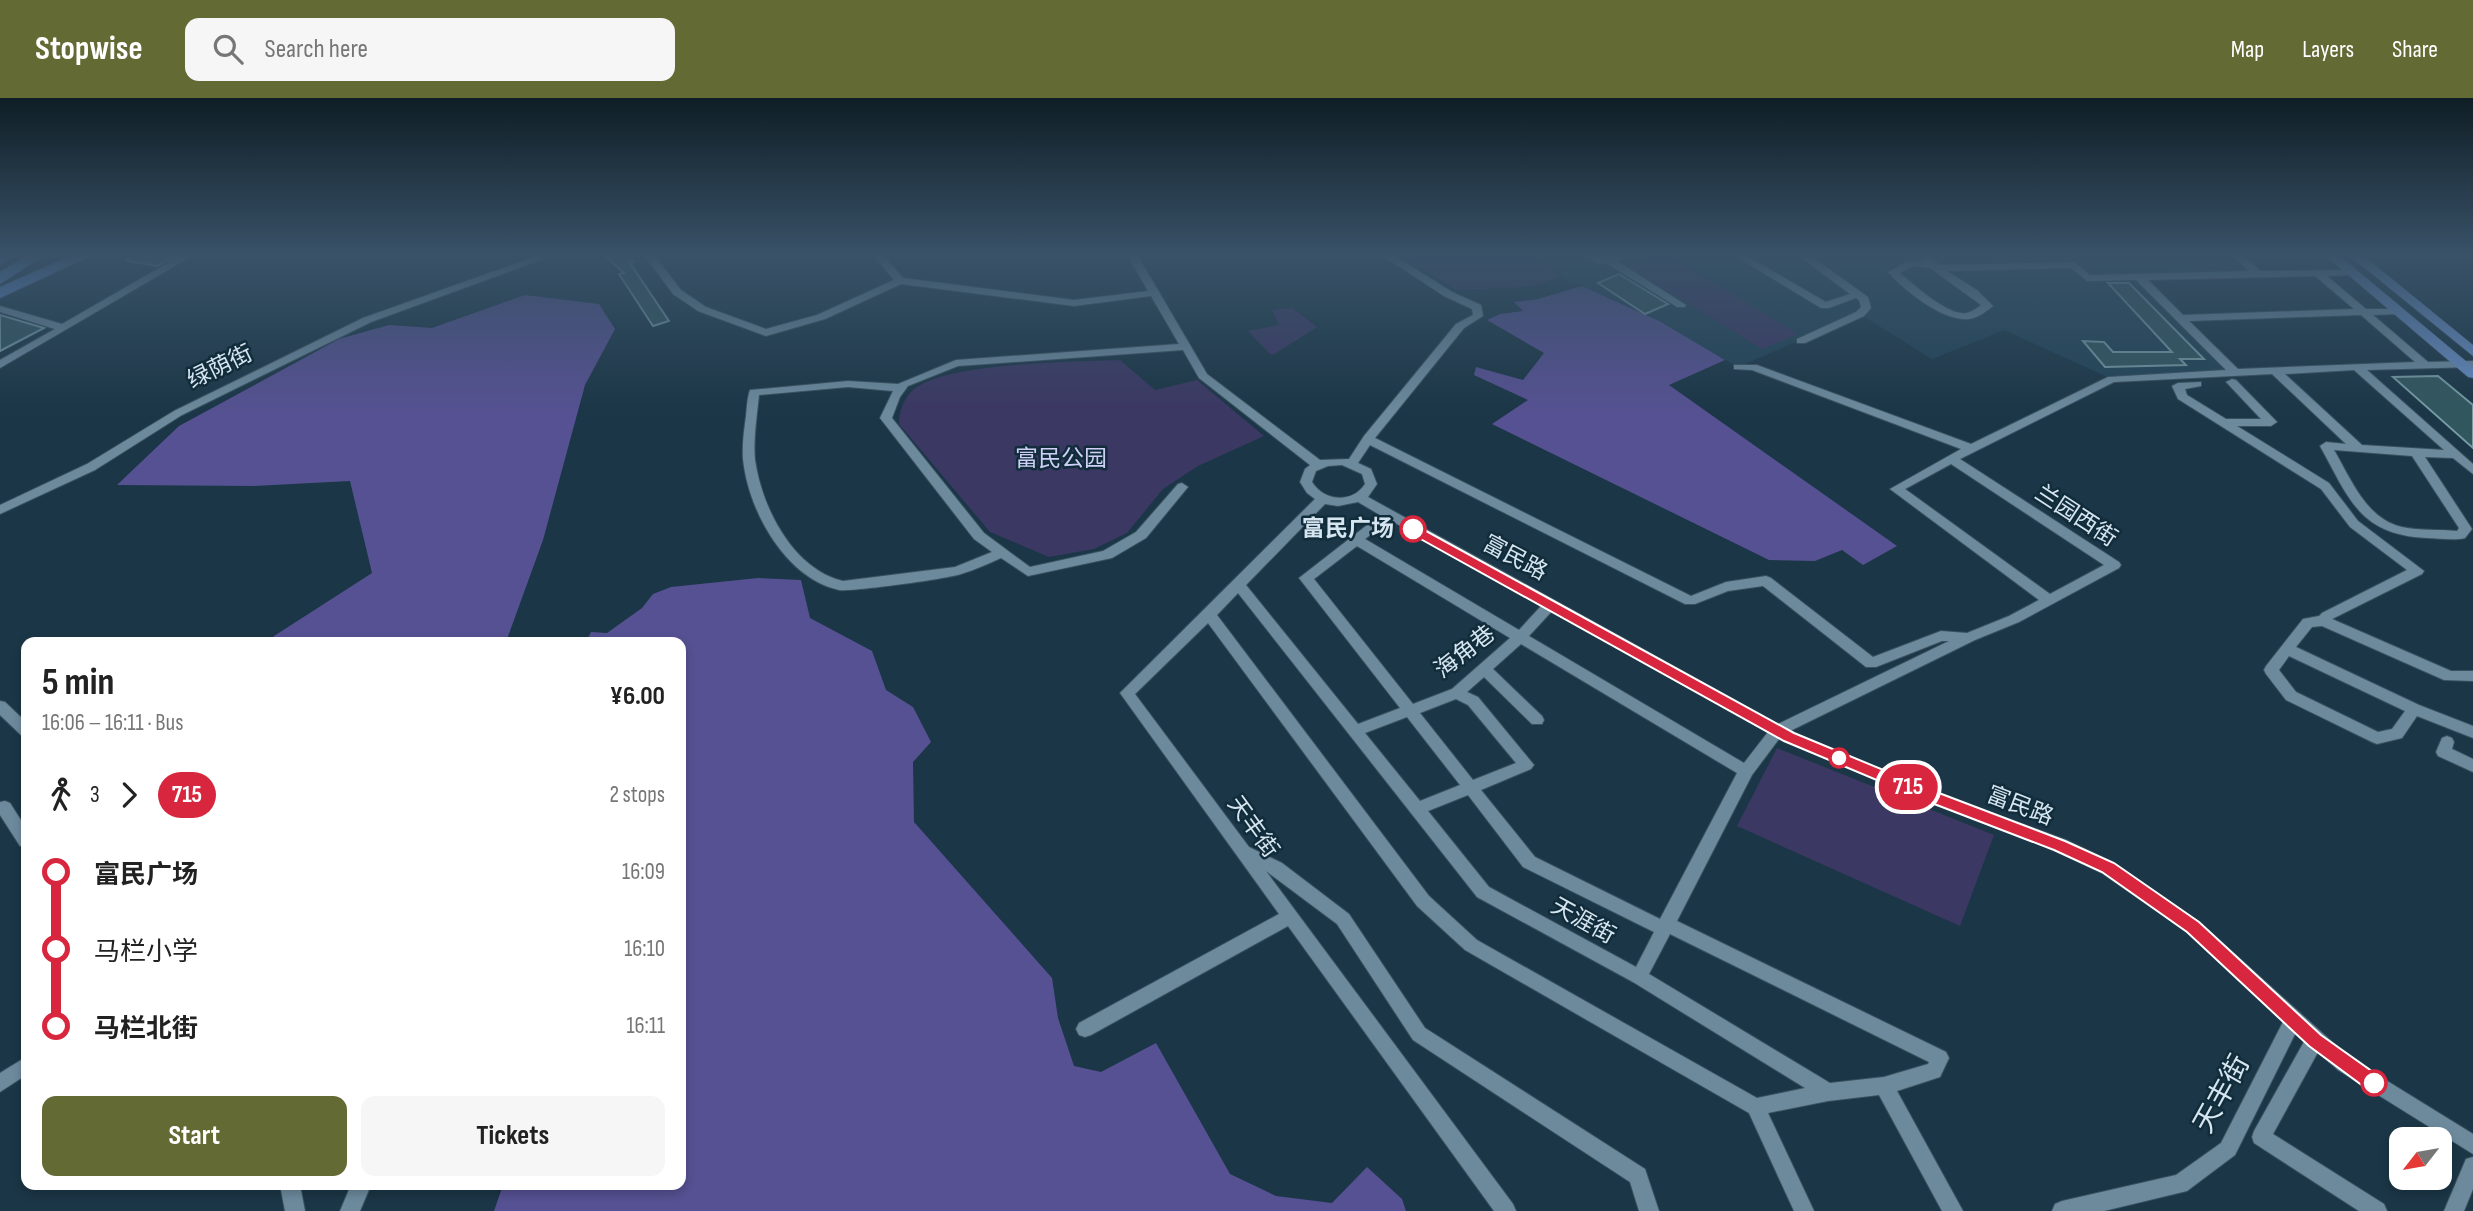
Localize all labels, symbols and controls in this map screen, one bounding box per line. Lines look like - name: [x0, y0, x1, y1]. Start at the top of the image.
- search box: [185, 18, 675, 81]
- text: Stopwise: [35, 29, 143, 69]
- icon: search: [209, 30, 247, 68]
- text: Search here: [265, 34, 368, 65]
- text: Map: [2231, 35, 2264, 64]
- text: Layers: [2302, 35, 2354, 64]
- text: Share: [2392, 35, 2438, 64]
- street label: 绿荫街: [183, 339, 257, 395]
- park label: 富民公园: [1015, 445, 1107, 473]
- street label: 兰园西街: [2030, 479, 2122, 553]
- place label: 富民广场: [1302, 515, 1394, 543]
- marker: 富民广场: [1400, 516, 1426, 542]
- street label: 富民路: [1478, 529, 1552, 587]
- street label: 海角巷: [1429, 620, 1501, 684]
- text: 5 min: [42, 660, 114, 705]
- text: ¥6.00: [610, 681, 665, 712]
- text: 16:06 – 16:11 · Bus: [42, 709, 183, 737]
- unlabelled marker: [1829, 748, 1849, 768]
- line badge: 715: [1868, 764, 1948, 810]
- text: 715: [1893, 772, 1923, 801]
- icon: walk: [42, 776, 80, 814]
- icon: forward: [110, 776, 148, 814]
- text: 715: [172, 780, 202, 809]
- text: 3: [90, 781, 100, 809]
- text: 2 stops: [609, 781, 665, 809]
- street label: 富民路: [1983, 781, 2057, 831]
- street label: 天丰街: [1221, 791, 1285, 863]
- text: 16:09: [622, 858, 665, 886]
- text: 富民广场: [94, 860, 198, 891]
- street label: 天涯街: [1546, 892, 1620, 950]
- text: 16:10: [624, 935, 665, 963]
- text: 马栏小学: [94, 937, 198, 968]
- text: 16:11: [626, 1012, 665, 1040]
- text: 马栏北街: [94, 1014, 198, 1045]
- street label: 天丰街: [2187, 1049, 2257, 1139]
- unlabelled marker: [2361, 1070, 2387, 1096]
- button: Start: [42, 1096, 347, 1176]
- button: Tickets: [361, 1096, 665, 1176]
- north arrow: [2389, 1127, 2452, 1190]
- map controls: [2389, 1127, 2452, 1190]

